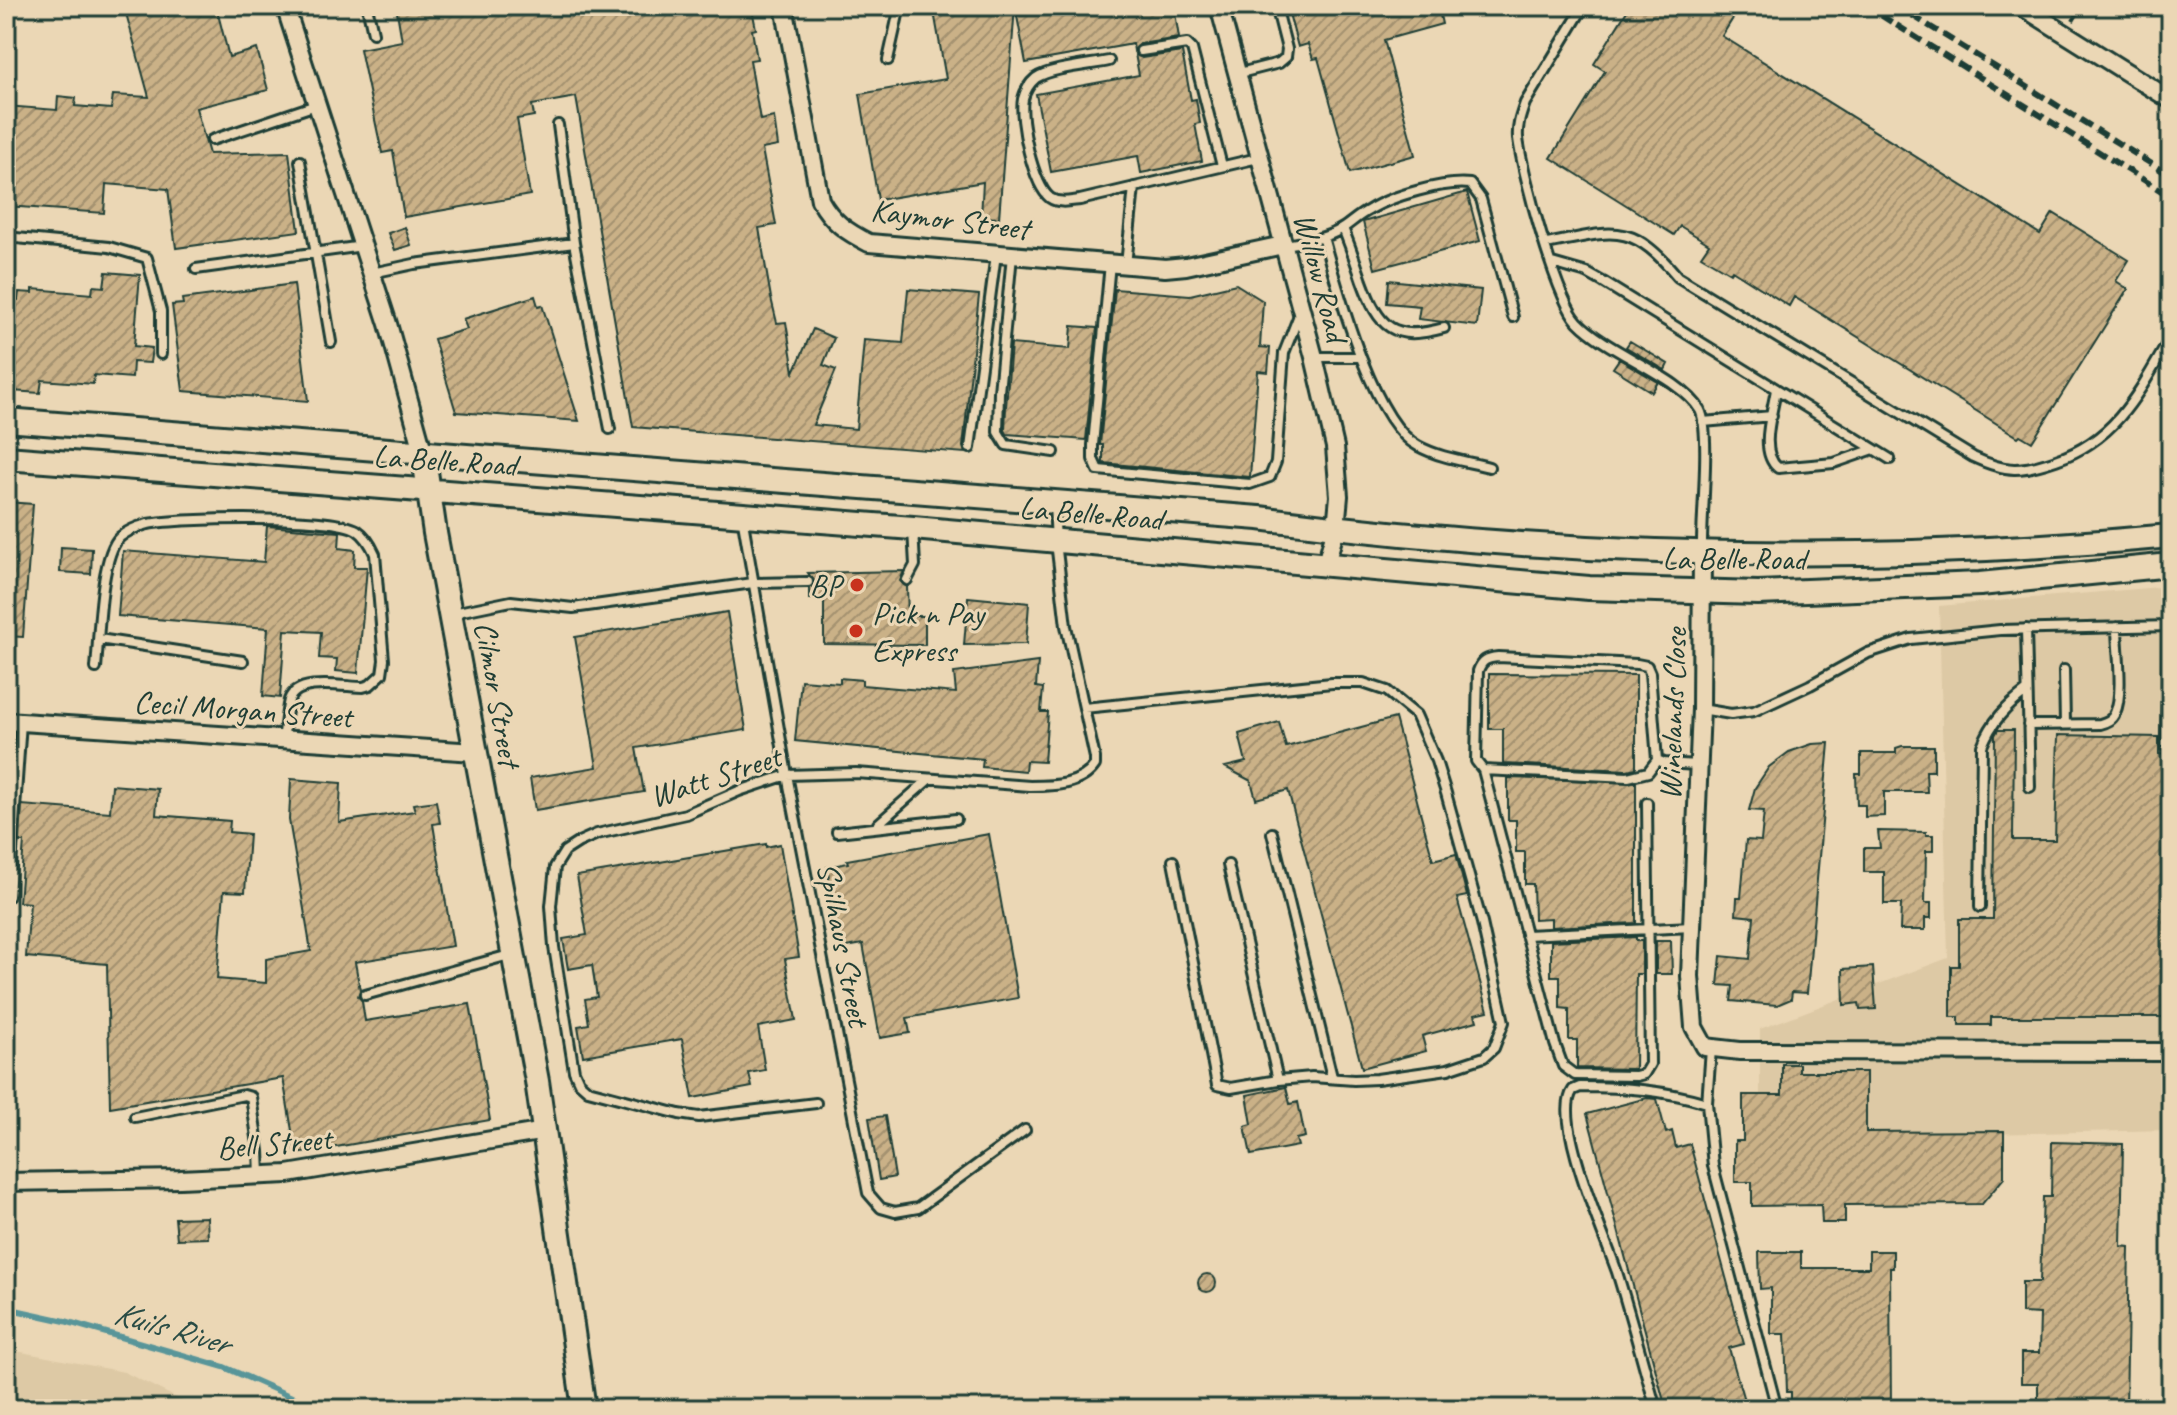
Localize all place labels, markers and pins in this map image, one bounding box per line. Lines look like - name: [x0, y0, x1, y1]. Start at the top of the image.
- place label: BP: [810, 565, 845, 606]
- marker: BP: [848, 576, 866, 594]
- place label: Pick n Pay Express: [872, 593, 987, 671]
- marker: Pick n Pay Express: [847, 622, 865, 640]

